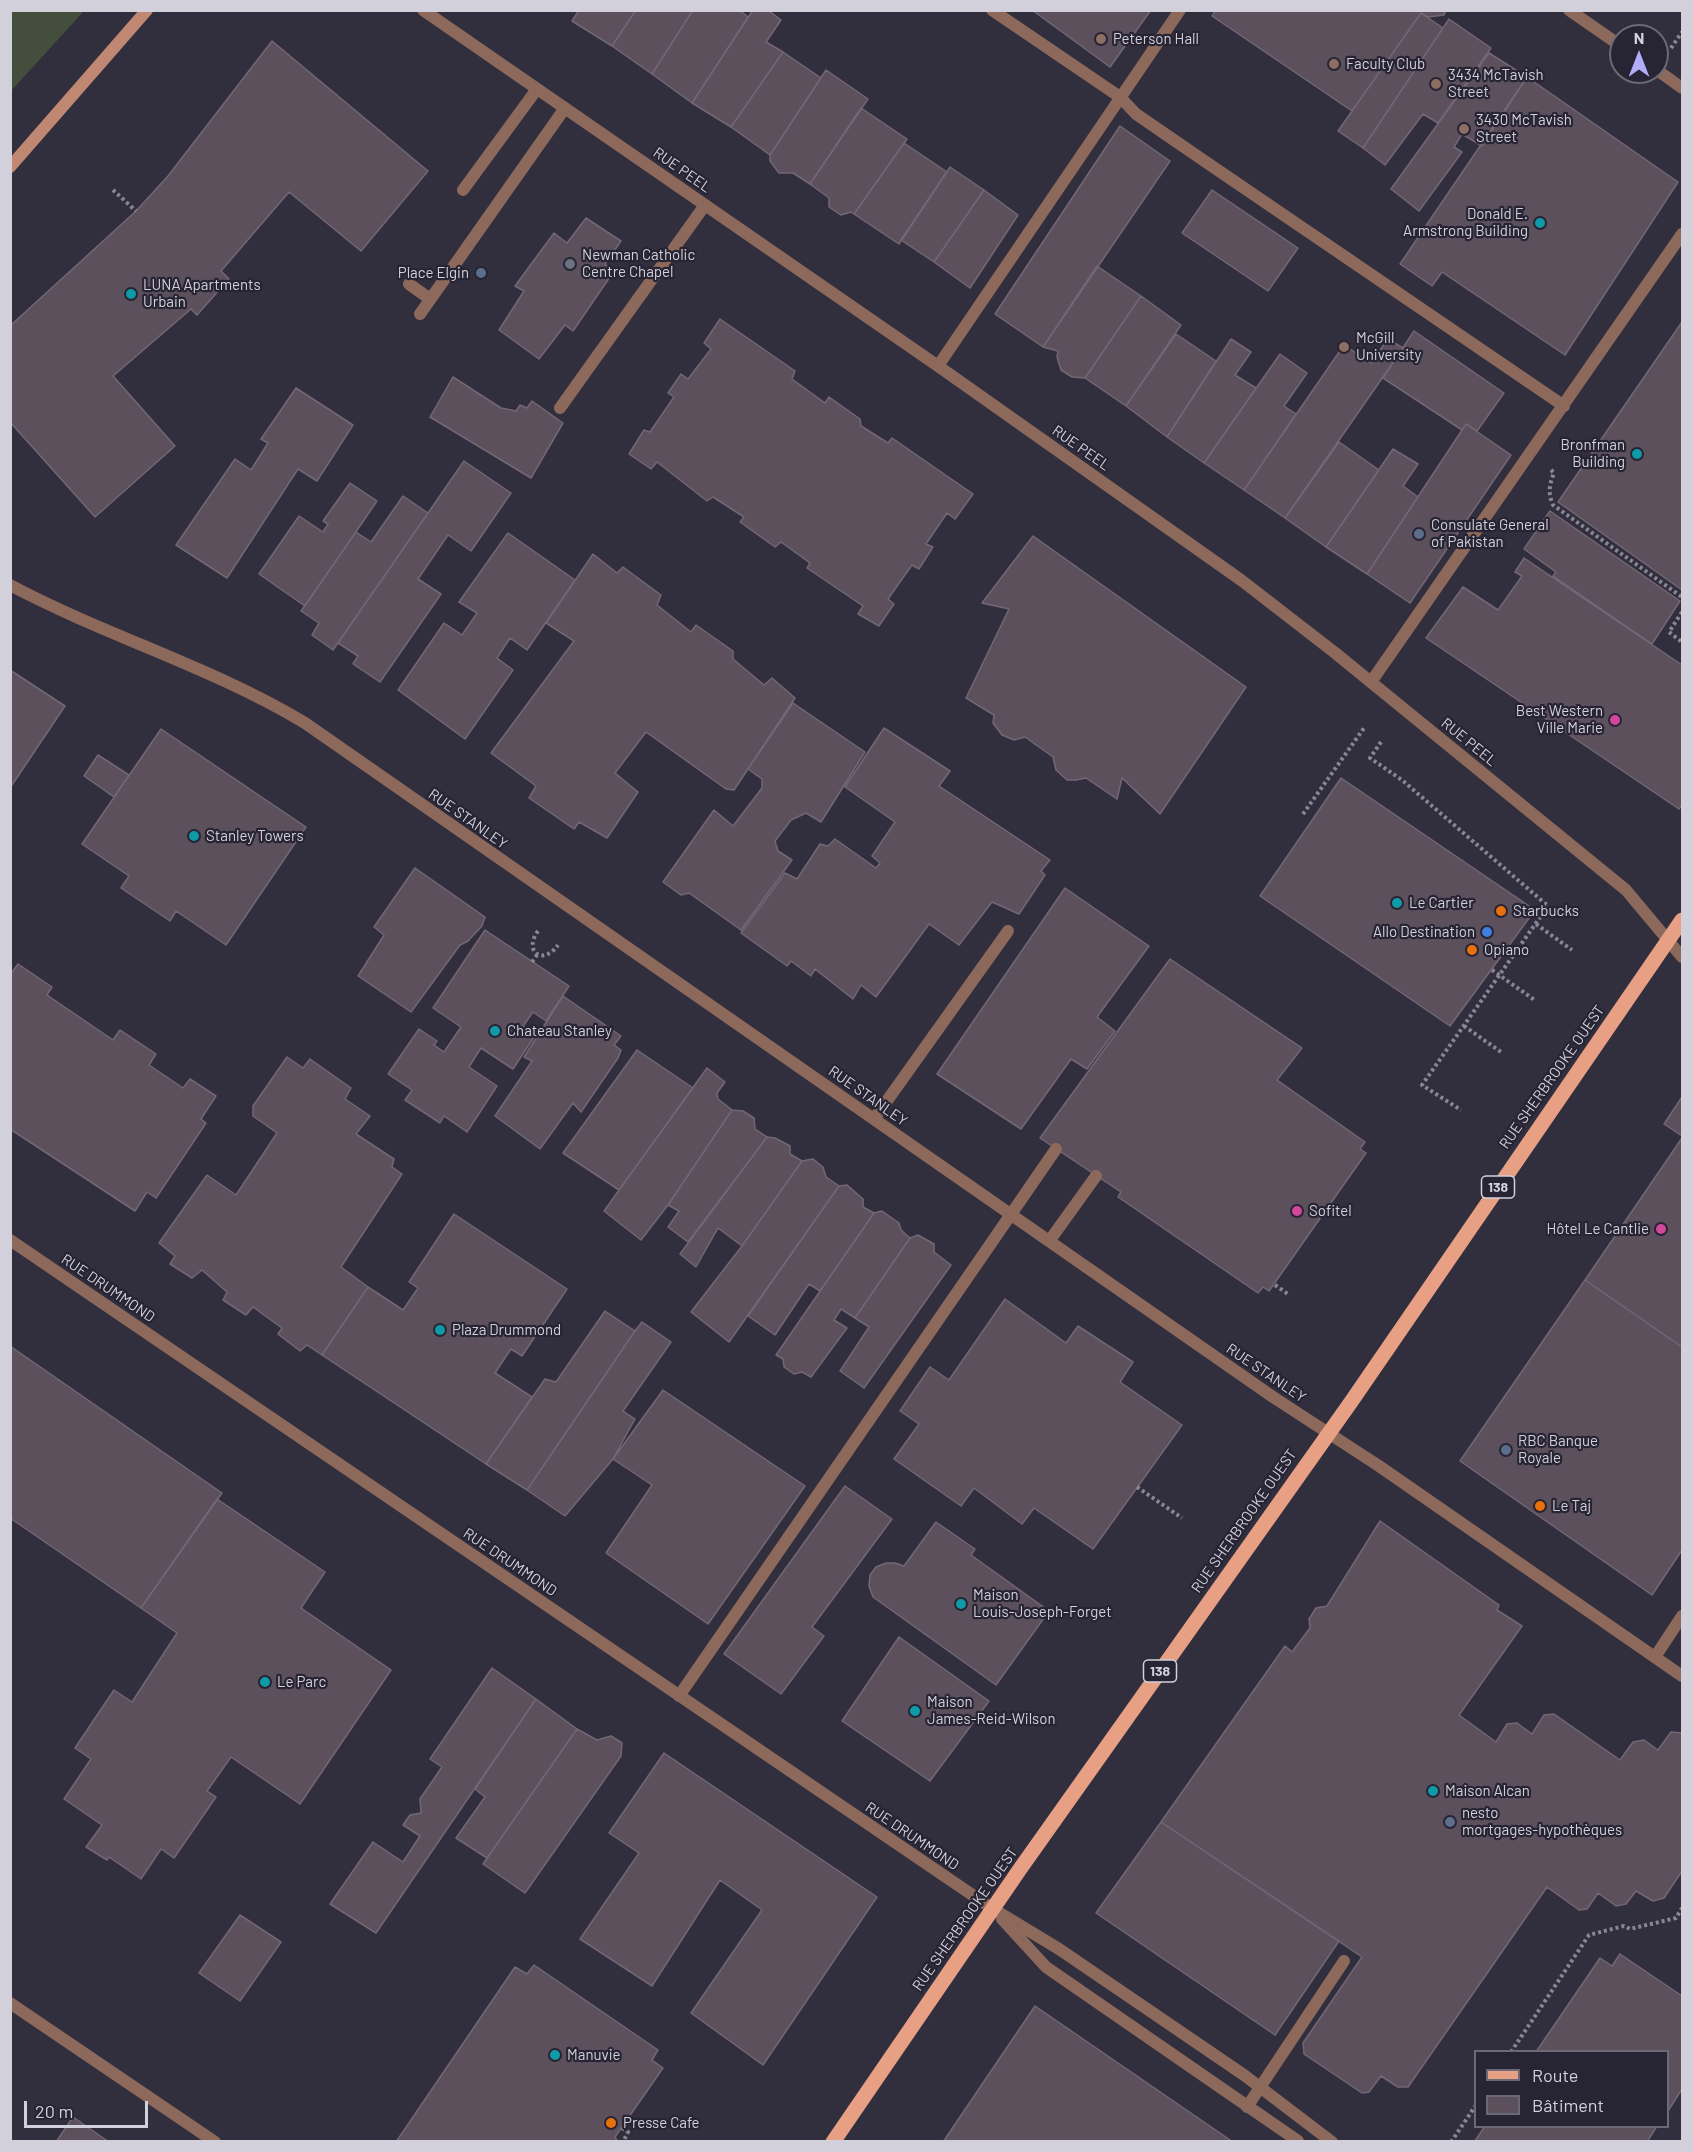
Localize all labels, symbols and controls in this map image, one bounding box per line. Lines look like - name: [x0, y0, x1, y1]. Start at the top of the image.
- north arrow: [1609, 24, 1669, 84]
- text: N: [1634, 28, 1644, 47]
- place label: Peterson Hall: [1113, 30, 1199, 48]
- marker: Peterson Hall: [1094, 32, 1108, 46]
- place label: Faculty Club: [1346, 55, 1425, 73]
- marker: Faculty Club: [1327, 57, 1341, 71]
- place label: 3434 McTavish Street: [1448, 66, 1544, 101]
- marker: 3434 McTavish Street: [1429, 77, 1443, 91]
- place label: 3430 McTavish Street: [1476, 111, 1572, 146]
- marker: 3430 McTavish Street: [1457, 122, 1471, 136]
- street label: RUE PEEL: [650, 144, 714, 196]
- place label: Donald E. Armstrong Building: [1403, 205, 1528, 240]
- marker: Donald E. Armstrong Building: [1533, 216, 1547, 230]
- place label: Newman Catholic Centre Chapel: [582, 246, 695, 281]
- marker: Newman Catholic Centre Chapel: [563, 257, 577, 271]
- place label: Place Elgin: [398, 264, 469, 282]
- marker: Place Elgin: [474, 266, 488, 280]
- place label: LUNA Apartments Urbain: [143, 276, 261, 311]
- marker: LUNA Apartments Urbain: [124, 287, 138, 301]
- place label: McGill University: [1356, 329, 1421, 364]
- marker: McGill University: [1337, 340, 1351, 354]
- street label: RUE PEEL: [1049, 422, 1113, 474]
- place label: Bronfman Building: [1560, 436, 1625, 471]
- marker: Bronfman Building: [1630, 447, 1644, 461]
- place label: Consulate General of Pakistan: [1431, 516, 1549, 551]
- marker: Consulate General of Pakistan: [1412, 527, 1426, 541]
- place label: Best Western Ville Marie: [1516, 702, 1603, 737]
- marker: Best Western Ville Marie: [1608, 713, 1622, 727]
- street label: RUE PEEL: [1437, 714, 1501, 770]
- street label: RUE STANLEY: [425, 785, 511, 853]
- place label: Stanley Towers: [206, 827, 304, 845]
- marker: Stanley Towers: [187, 829, 201, 843]
- place label: Le Cartier: [1409, 894, 1474, 912]
- marker: Le Cartier: [1390, 896, 1404, 910]
- place label: Starbucks: [1513, 902, 1579, 920]
- marker: Starbucks: [1494, 904, 1508, 918]
- place label: Allo Destination: [1373, 923, 1475, 941]
- marker: Allo Destination: [1480, 925, 1494, 939]
- place label: Opiano: [1484, 941, 1529, 959]
- marker: Opiano: [1465, 943, 1479, 957]
- street label: RUE SHERBROOKE OUEST: [1495, 1002, 1609, 1152]
- place label: Chateau Stanley: [507, 1022, 612, 1040]
- marker: Chateau Stanley: [488, 1024, 502, 1038]
- street label: RUE STANLEY: [825, 1062, 911, 1130]
- road number: 138: [1482, 1176, 1514, 1198]
- place label: Sofitel: [1309, 1202, 1352, 1220]
- marker: Sofitel: [1290, 1204, 1304, 1218]
- place label: Hôtel Le Cantlie: [1547, 1220, 1649, 1238]
- marker: Hôtel Le Cantlie: [1654, 1222, 1668, 1236]
- street label: RUE DRUMMOND: [58, 1250, 158, 1326]
- place label: Plaza Drummond: [452, 1321, 561, 1339]
- marker: Plaza Drummond: [433, 1323, 447, 1337]
- street label: RUE STANLEY: [1223, 1340, 1309, 1406]
- place label: RBC Banque Royale: [1518, 1432, 1598, 1467]
- marker: RBC Banque Royale: [1499, 1443, 1513, 1457]
- street label: RUE SHERBROOKE OUEST: [1187, 1446, 1301, 1596]
- place label: Le Taj: [1552, 1497, 1591, 1515]
- marker: Le Taj: [1533, 1499, 1547, 1513]
- street label: RUE DRUMMOND: [460, 1524, 560, 1600]
- place label: Maison Louis-Joseph-Forget: [973, 1586, 1112, 1621]
- marker: Maison Louis-Joseph-Forget: [954, 1597, 968, 1611]
- road number: 138: [1144, 1660, 1176, 1682]
- place label: Le Parc: [277, 1673, 326, 1691]
- marker: Le Parc: [258, 1675, 272, 1689]
- place label: Maison James-Reid-Wilson: [927, 1693, 1056, 1728]
- marker: Maison James-Reid-Wilson: [908, 1704, 922, 1718]
- place label: Maison Alcan: [1445, 1782, 1530, 1800]
- marker: Maison Alcan: [1426, 1784, 1440, 1798]
- street label: RUE DRUMMOND: [862, 1798, 962, 1874]
- place label: nesto mortgages-hypothèques: [1462, 1804, 1622, 1839]
- marker: nesto mortgages-hypothèques: [1443, 1815, 1457, 1829]
- street label: RUE SHERBROOKE OUEST: [908, 1844, 1022, 1994]
- place label: Manuvie: [567, 2046, 620, 2064]
- marker: Manuvie: [548, 2048, 562, 2062]
- legend: [1474, 2050, 1669, 2128]
- text: Route: [1532, 2064, 1578, 2086]
- scale bar: [27, 2089, 152, 2127]
- text: Bâtiment: [1532, 2094, 1604, 2116]
- text: 20 m: [35, 2100, 73, 2122]
- place label: Presse Cafe: [623, 2114, 700, 2132]
- marker: Presse Cafe: [604, 2116, 618, 2130]

